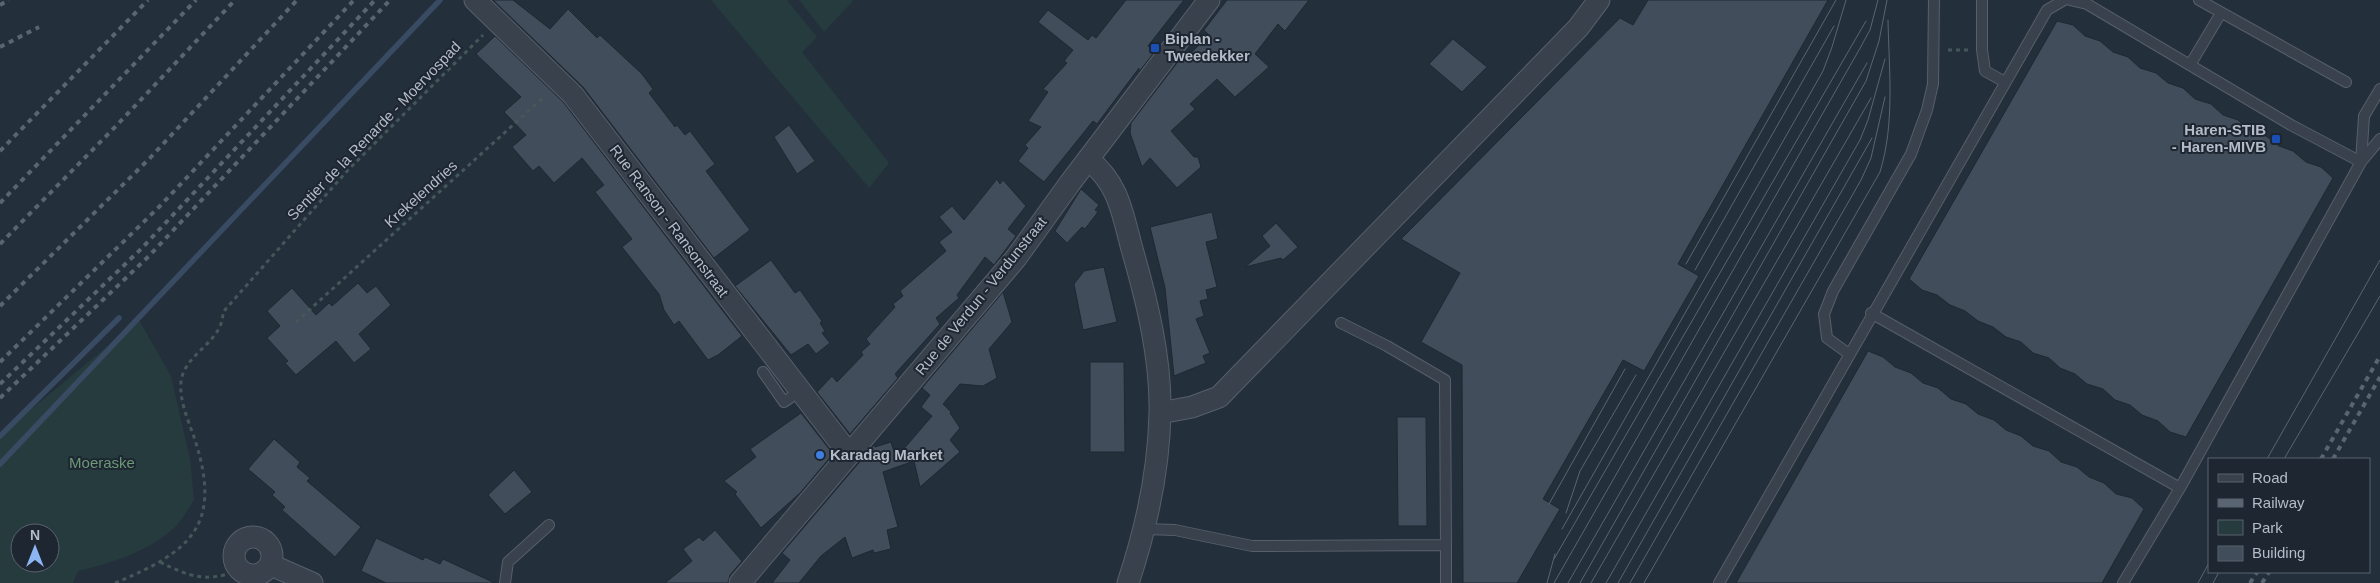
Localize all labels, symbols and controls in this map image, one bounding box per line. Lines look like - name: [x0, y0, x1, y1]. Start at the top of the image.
- place label: Biplan - Tweedekker: [1165, 30, 1250, 64]
- street label: Sentier de la Renarde - Moervospad: [284, 38, 464, 224]
- marker: Biplan - Tweedekker: [1149, 42, 1161, 54]
- place label: Haren-STIB - Haren-MIVB: [2172, 121, 2266, 155]
- marker: Haren-STIB - Haren-MIVB: [2270, 133, 2282, 145]
- street label: Rue Ranson - Ransonstraat: [607, 141, 733, 301]
- street label: Krekelendries: [381, 157, 460, 231]
- street label: Rue de Verdun - Verdunstraat: [912, 213, 1050, 378]
- place label: Karadag Market: [830, 446, 943, 463]
- marker: Karadag Market: [814, 449, 826, 461]
- park label: Moeraske: [69, 454, 135, 471]
- legend: [2208, 458, 2370, 573]
- text: Road: [2252, 469, 2288, 486]
- text: Railway: [2252, 494, 2305, 511]
- text: Park: [2252, 519, 2283, 536]
- north arrow: [10, 523, 60, 573]
- text: N: [30, 527, 40, 543]
- text: Building: [2252, 544, 2305, 561]

